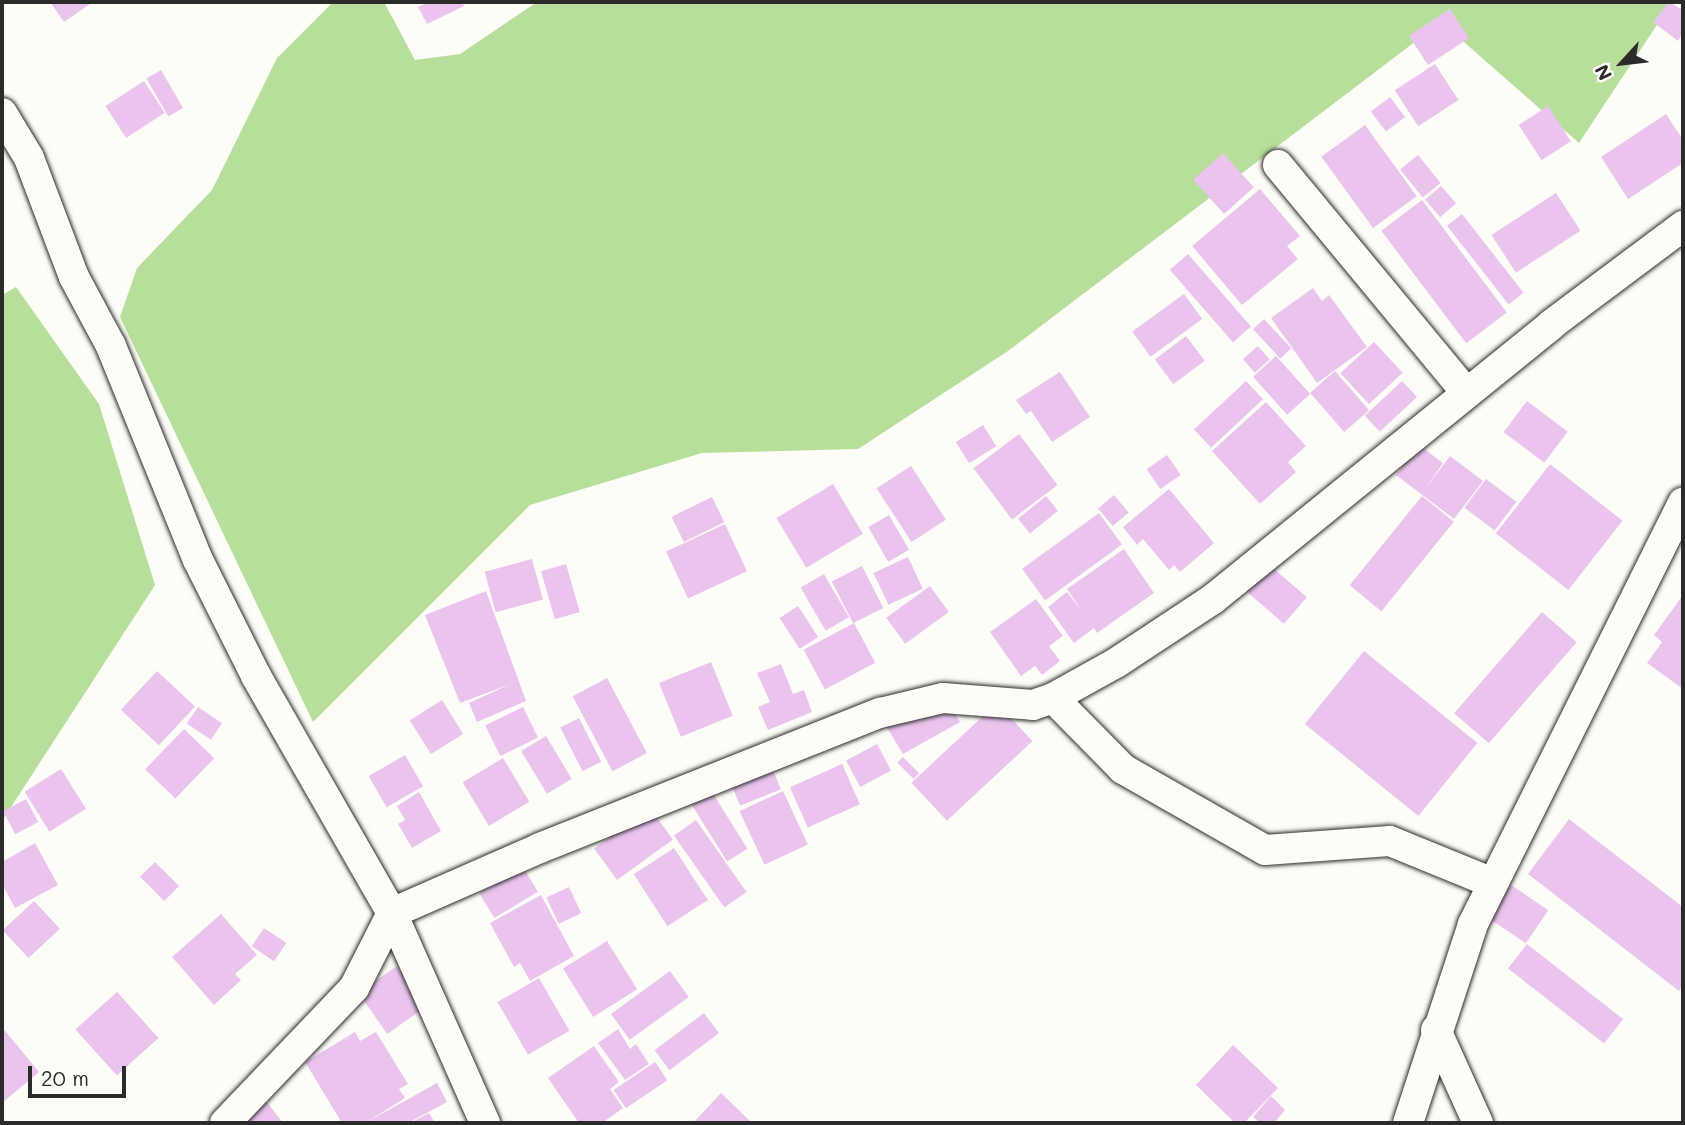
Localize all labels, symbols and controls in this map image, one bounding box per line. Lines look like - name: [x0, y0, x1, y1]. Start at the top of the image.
- north arrow: [1587, 28, 1657, 98]
- text: N: [1588, 61, 1617, 85]
- scale bar: [32, 1052, 130, 1096]
- text: 20 m: [41, 1064, 89, 1091]

